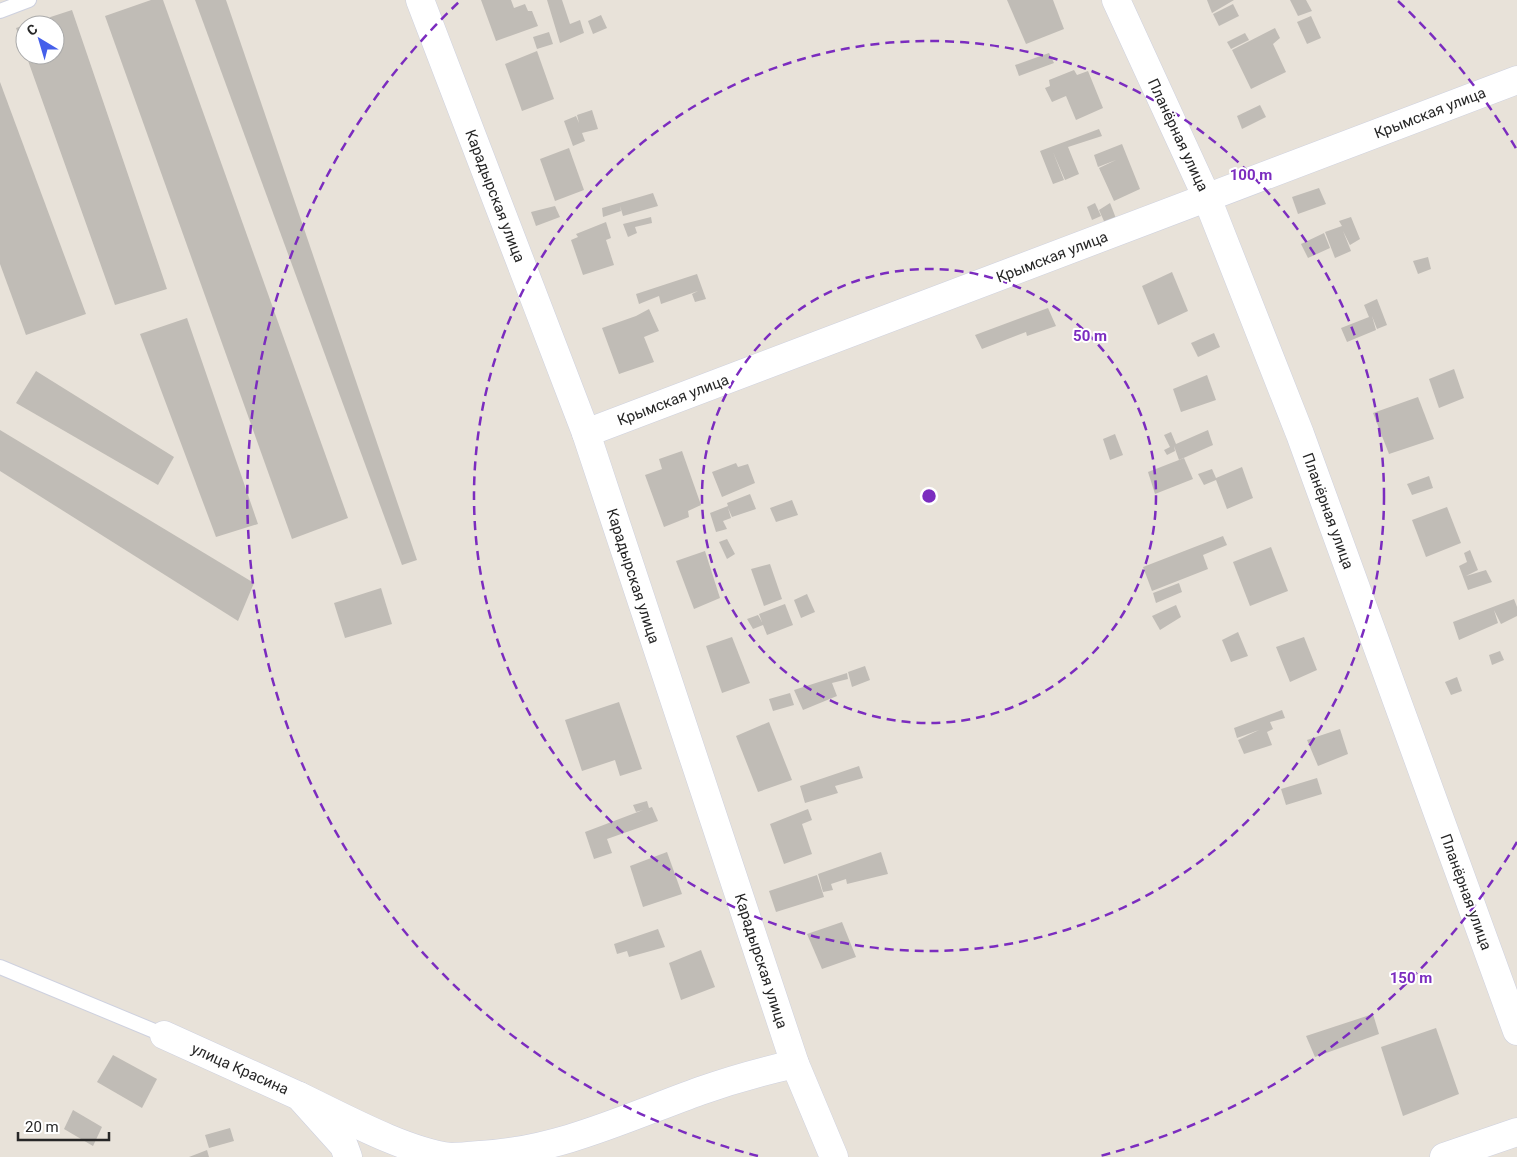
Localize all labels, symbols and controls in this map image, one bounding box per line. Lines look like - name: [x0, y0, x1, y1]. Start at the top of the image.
- north arrow: [15, 15, 65, 65]
- text: С: [23, 21, 41, 39]
- street label: Планёрная улица: [1144, 76, 1212, 194]
- street label: Крымская улица: [1372, 83, 1488, 143]
- street label: Карадырская улица: [461, 127, 529, 265]
- text: 100 m: [1230, 166, 1272, 184]
- street label: Крымская улица: [994, 227, 1110, 287]
- text: 50 m: [1073, 327, 1107, 345]
- street label: Крымская улица: [615, 370, 731, 430]
- street label: Планёрная улица: [1299, 450, 1357, 572]
- centre of rings: [920, 487, 938, 505]
- street label: Карадырская улица: [603, 506, 663, 646]
- street label: Планёрная улица: [1437, 831, 1495, 953]
- street label: Карадырская улица: [731, 891, 791, 1031]
- text: 150 m: [1390, 969, 1432, 987]
- street label: улица Красина: [189, 1040, 291, 1098]
- scale bar: [18, 1110, 109, 1142]
- text: 20 m: [25, 1118, 59, 1136]

